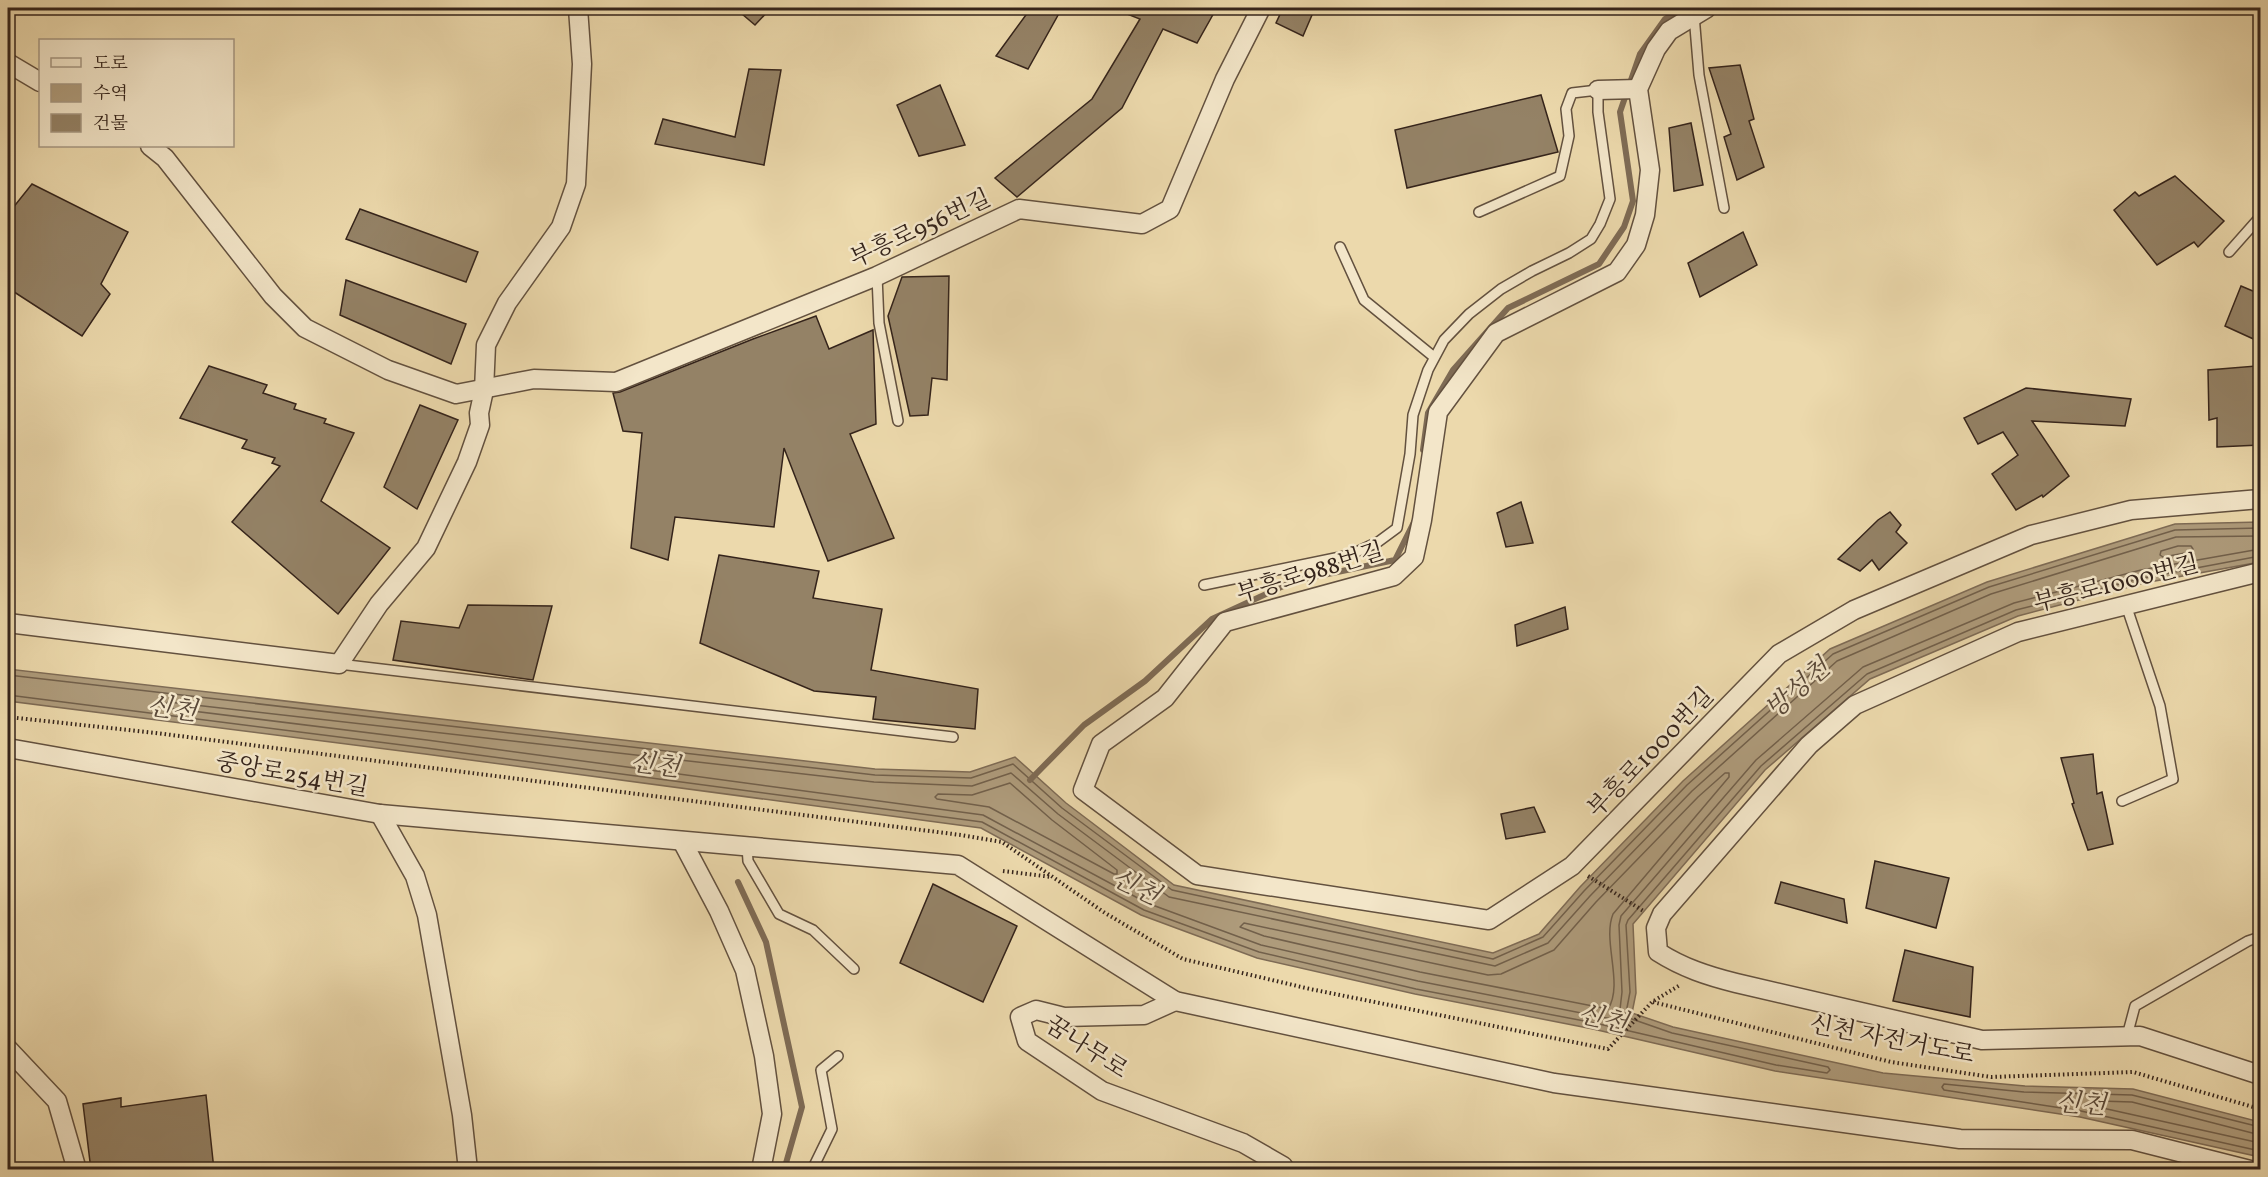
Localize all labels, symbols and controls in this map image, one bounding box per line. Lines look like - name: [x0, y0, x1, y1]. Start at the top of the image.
- legend: [39, 39, 234, 147]
- text: 도로: [93, 52, 128, 77]
- text: 수역: [93, 82, 128, 107]
- text: 건물: [93, 112, 128, 137]
- street label: 부흥로956번길: [845, 182, 997, 277]
- street label: 부흥로988번길: [1233, 535, 1389, 613]
- street label: 부흥로1000번길: [2030, 548, 2203, 622]
- water label: 방성천: [1758, 650, 1840, 728]
- street label: 부흥로1000번길: [1580, 681, 1723, 826]
- water label: 신천: [145, 689, 201, 731]
- water label: 신천: [628, 745, 684, 787]
- street label: 중앙로254번길: [213, 746, 371, 806]
- water label: 신천: [1105, 861, 1167, 916]
- water label: 신천: [1574, 997, 1633, 1044]
- street label: 신천 자전거도로: [1806, 1008, 1977, 1074]
- street label: 꿈나무로: [1038, 1009, 1134, 1088]
- water label: 신천: [2055, 1085, 2109, 1125]

